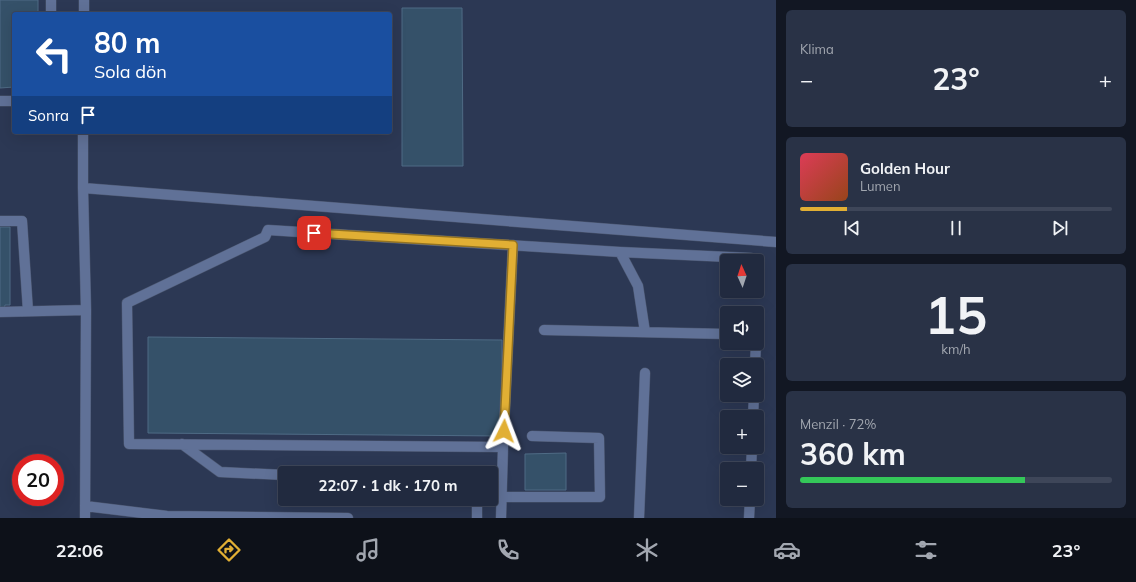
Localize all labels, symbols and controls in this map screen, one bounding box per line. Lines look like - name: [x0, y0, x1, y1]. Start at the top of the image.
- text: 80 m: [94, 25, 160, 60]
- icon: left: [28, 28, 80, 80]
- text: Klima: [800, 41, 834, 57]
- text: Sola dön: [94, 60, 167, 83]
- text: 23°: [932, 60, 980, 98]
- text: −: [800, 66, 813, 94]
- text: +: [1099, 66, 1112, 94]
- icon: arrive: [77, 104, 99, 126]
- text: Sonra: [28, 106, 69, 125]
- text: Golden Hour: [860, 159, 950, 178]
- text: Lumen: [860, 178, 901, 194]
- pin: [297, 216, 331, 250]
- icon: previous: [841, 217, 863, 239]
- icon: pause: [945, 217, 967, 239]
- icon: next: [1049, 217, 1071, 239]
- icon: arrive: [303, 222, 325, 244]
- north arrow: [720, 254, 764, 298]
- map controls: [720, 254, 764, 506]
- text: 15: [925, 282, 987, 347]
- button: sound: [720, 306, 764, 350]
- text: km/h: [941, 341, 971, 357]
- button: layers: [720, 358, 764, 402]
- position arrow: [483, 410, 525, 452]
- button: +: [720, 410, 764, 454]
- text: Menzil · 72%: [800, 416, 876, 432]
- text: 360 km: [800, 435, 906, 473]
- speed limit sign: 20: [12, 454, 64, 506]
- button: −: [720, 462, 764, 506]
- text: 22:07 · 1 dk · 170 m: [319, 476, 457, 495]
- icon: directions: [215, 536, 243, 564]
- icon: music: [354, 536, 382, 564]
- icon: phone: [494, 536, 522, 564]
- icon: climate: [633, 536, 661, 564]
- icon: car: [773, 536, 801, 564]
- icon: filters: [912, 536, 940, 564]
- text: 22:06: [56, 539, 103, 562]
- text: 23°: [1052, 539, 1080, 562]

